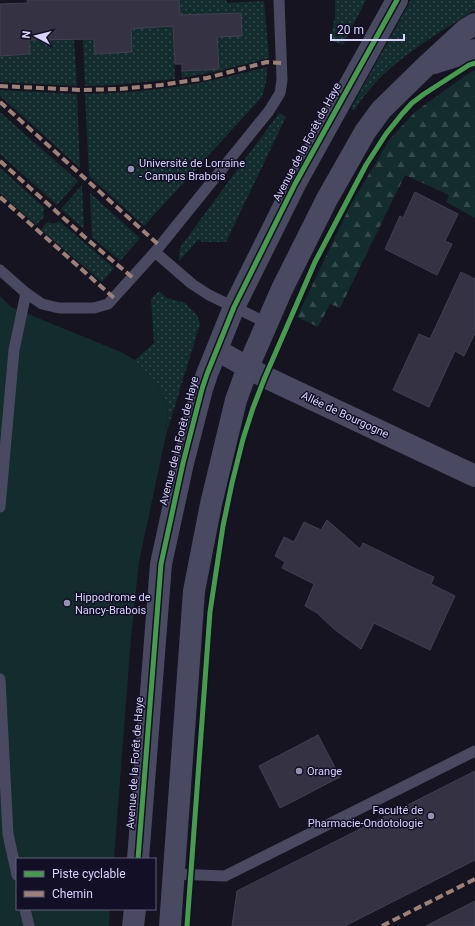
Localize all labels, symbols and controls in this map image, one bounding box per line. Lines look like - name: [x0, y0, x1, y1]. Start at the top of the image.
- north arrow: [16, 16, 56, 56]
- scale bar: [331, 16, 404, 42]
- text: 20 m: [337, 23, 364, 37]
- text: N: [20, 30, 34, 39]
- street label: Avenue de la Forêt de Haye: [270, 80, 344, 203]
- place label: Université de Lorraine - Campus Brabois: [139, 157, 245, 183]
- marker: Université de Lorraine - Campus Brabois: [126, 164, 136, 174]
- street label: Avenue de la Forêt de Haye: [157, 375, 201, 507]
- street label: Allée de Bourgogne: [299, 389, 391, 441]
- place label: Hippodrome de Nancy-Brabois: [75, 591, 151, 617]
- marker: Hippodrome de Nancy-Brabois: [62, 598, 72, 608]
- street label: Avenue de la Forêt de Haye: [124, 696, 146, 829]
- place label: Orange: [307, 765, 342, 778]
- marker: Orange: [294, 766, 304, 776]
- place label: Faculté de Pharmacie-Ondotologie: [308, 804, 423, 830]
- marker: Faculté de Pharmacie-Ondotologie: [426, 811, 436, 821]
- legend: [16, 858, 156, 910]
- text: Piste cyclable: [52, 867, 126, 881]
- text: Chemin: [52, 887, 93, 901]

